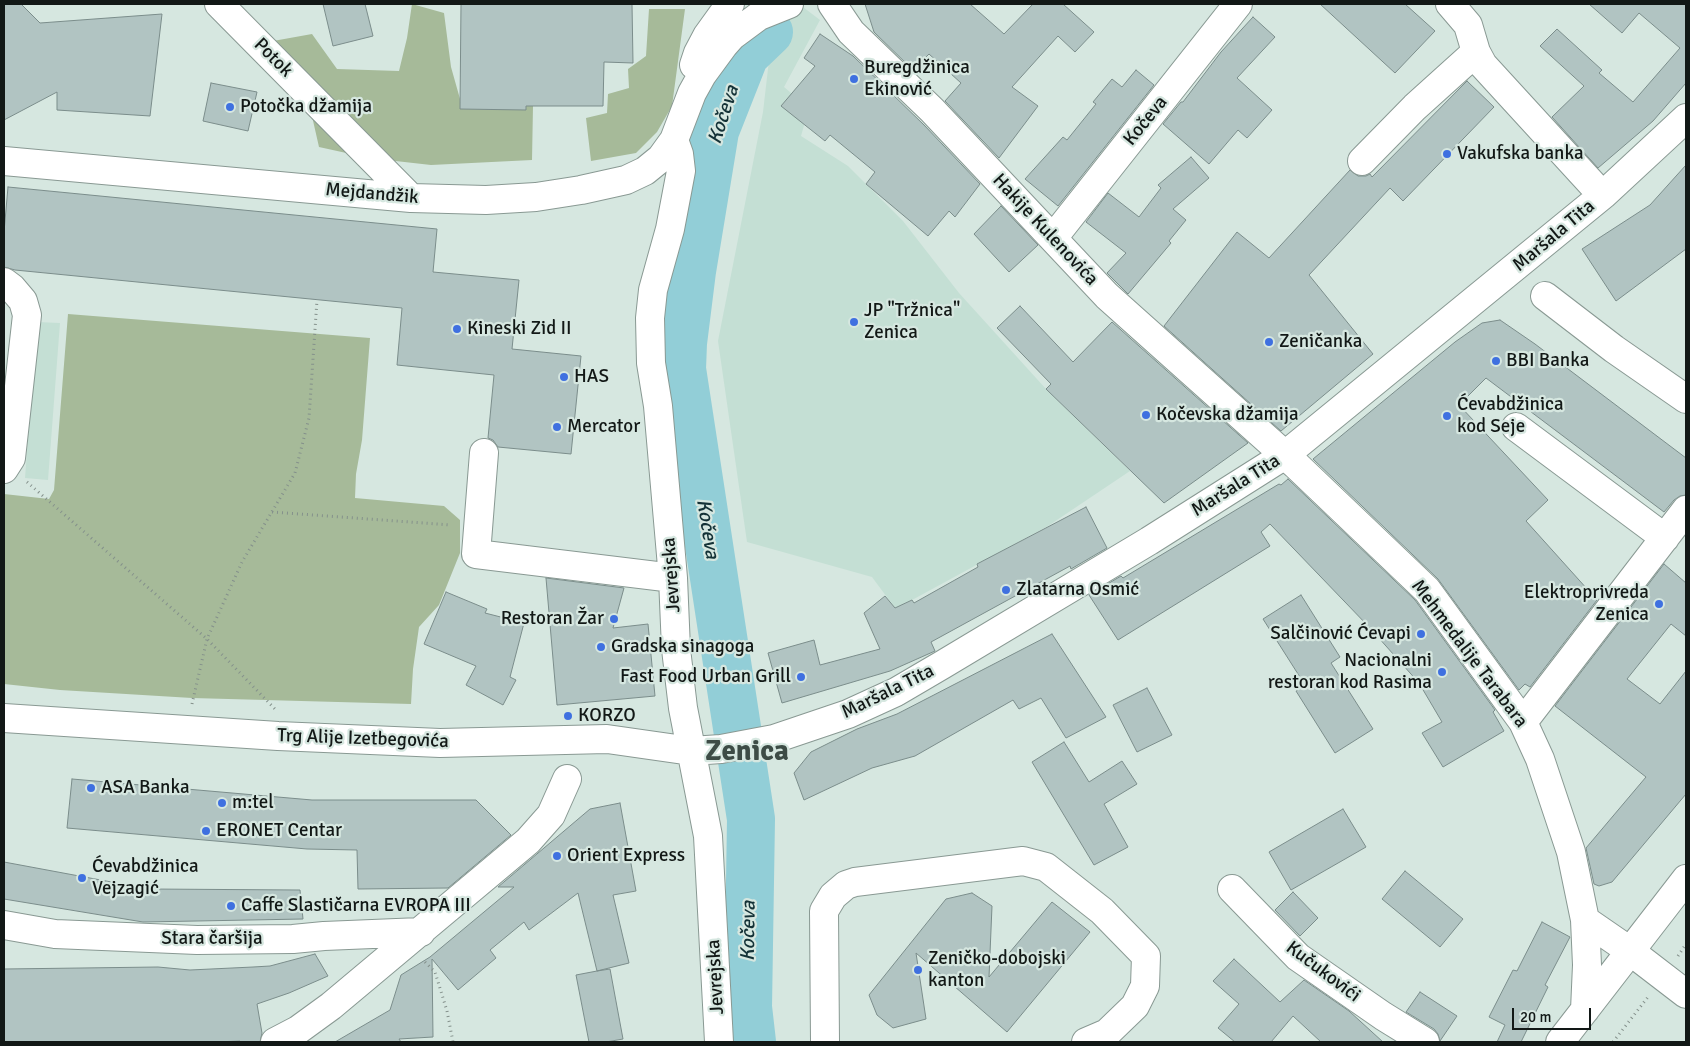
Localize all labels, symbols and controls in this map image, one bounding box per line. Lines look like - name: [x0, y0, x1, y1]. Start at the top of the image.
- street label: Potok: [249, 34, 297, 82]
- place label: Buregdžinica Ekinović: [864, 57, 970, 101]
- marker: Buregdžinica Ekinović: [848, 73, 860, 85]
- water label: Kočeva: [703, 83, 745, 147]
- street label: Kočeva: [1119, 92, 1173, 150]
- place label: Potočka džamija: [240, 96, 372, 118]
- marker: Potočka džamija: [224, 101, 236, 113]
- place label: Vakufska banka: [1457, 143, 1584, 165]
- marker: Vakufska banka: [1441, 148, 1453, 160]
- street label: Hakije Kulenovića: [987, 169, 1103, 291]
- street label: Mejdandžik: [324, 179, 420, 209]
- street label: Maršala Tita: [1508, 195, 1600, 277]
- place label: JP "Tržnica" Zenica: [864, 300, 960, 344]
- marker: JP "Tržnica" Zenica: [848, 316, 860, 328]
- place label: Kineski Zid II: [467, 318, 572, 340]
- marker: Kineski Zid II: [451, 323, 463, 335]
- place label: Zeničanka: [1279, 331, 1362, 353]
- marker: Zeničanka: [1263, 336, 1275, 348]
- place label: BBI Banka: [1506, 350, 1589, 372]
- marker: BBI Banka: [1490, 355, 1502, 367]
- place label: HAS: [574, 366, 609, 388]
- marker: HAS: [558, 371, 570, 383]
- place label: Ćevabdžinica kod Seje: [1457, 394, 1564, 438]
- place label: Kočevska džamija: [1156, 404, 1299, 426]
- marker: Kočevska džamija: [1140, 409, 1152, 421]
- marker: Ćevabdžinica kod Seje: [1441, 410, 1453, 422]
- place label: Mercator: [567, 416, 640, 438]
- marker: Mercator: [551, 421, 563, 433]
- street label: Maršala Tita: [1188, 450, 1284, 522]
- water label: Kočeva: [690, 497, 724, 561]
- street label: Jevrejska: [658, 537, 686, 613]
- street label: Mehmedalije Tarabara: [1406, 576, 1532, 732]
- place label: Zlatarna Osmić: [1016, 579, 1139, 601]
- place label: Elektroprivreda Zenica: [1524, 582, 1649, 626]
- marker: Zlatarna Osmić: [1000, 584, 1012, 596]
- marker: Elektroprivreda Zenica: [1653, 598, 1665, 610]
- place label: Restoran Žar: [501, 608, 604, 630]
- marker: Restoran Žar: [608, 613, 620, 625]
- place label: Salčinović Ćevapi: [1270, 623, 1411, 645]
- marker: Salčinović Ćevapi: [1415, 628, 1427, 640]
- place label: Gradska sinagoga: [611, 636, 754, 658]
- marker: Gradska sinagoga: [595, 641, 607, 653]
- place label: Nacionalni restoran kod Rasima: [1268, 650, 1432, 694]
- street label: Maršala Tita: [838, 660, 938, 724]
- place label: Fast Food Urban Grill: [620, 666, 791, 688]
- marker: Nacionalni restoran kod Rasima: [1436, 666, 1448, 678]
- marker: Fast Food Urban Grill: [795, 671, 807, 683]
- place label: KORZO: [578, 705, 636, 727]
- marker: KORZO: [562, 710, 574, 722]
- street label: Trg Alije Izetbegovića: [277, 725, 449, 753]
- district label: Zenica: [705, 735, 789, 769]
- place label: ASA Banka: [101, 777, 190, 799]
- marker: ASA Banka: [85, 782, 97, 794]
- place label: m:tel: [232, 792, 274, 814]
- marker: m:tel: [216, 797, 228, 809]
- place label: ERONET Centar: [216, 820, 342, 842]
- marker: ERONET Centar: [200, 825, 212, 837]
- place label: Orient Express: [567, 845, 685, 867]
- marker: Orient Express: [551, 850, 563, 862]
- place label: Ćevabdžinica Vejzagić: [92, 856, 199, 900]
- marker: Ćevabdžinica Vejzagić: [76, 872, 88, 884]
- place label: Caffe Slastičarna EVROPA III: [241, 895, 471, 917]
- marker: Caffe Slastičarna EVROPA III: [225, 900, 237, 912]
- water label: Kočeva: [736, 901, 762, 961]
- street label: Stara čaršija: [161, 928, 263, 950]
- street label: Kučukovići: [1281, 937, 1365, 1007]
- street label: Jevrejska: [703, 939, 729, 1015]
- place label: Zeničko-dobojski kanton: [928, 948, 1066, 992]
- marker: Zeničko-dobojski kanton: [912, 964, 924, 976]
- scale bar: [1515, 998, 1594, 1030]
- text: 20 m: [1520, 1008, 1551, 1026]

